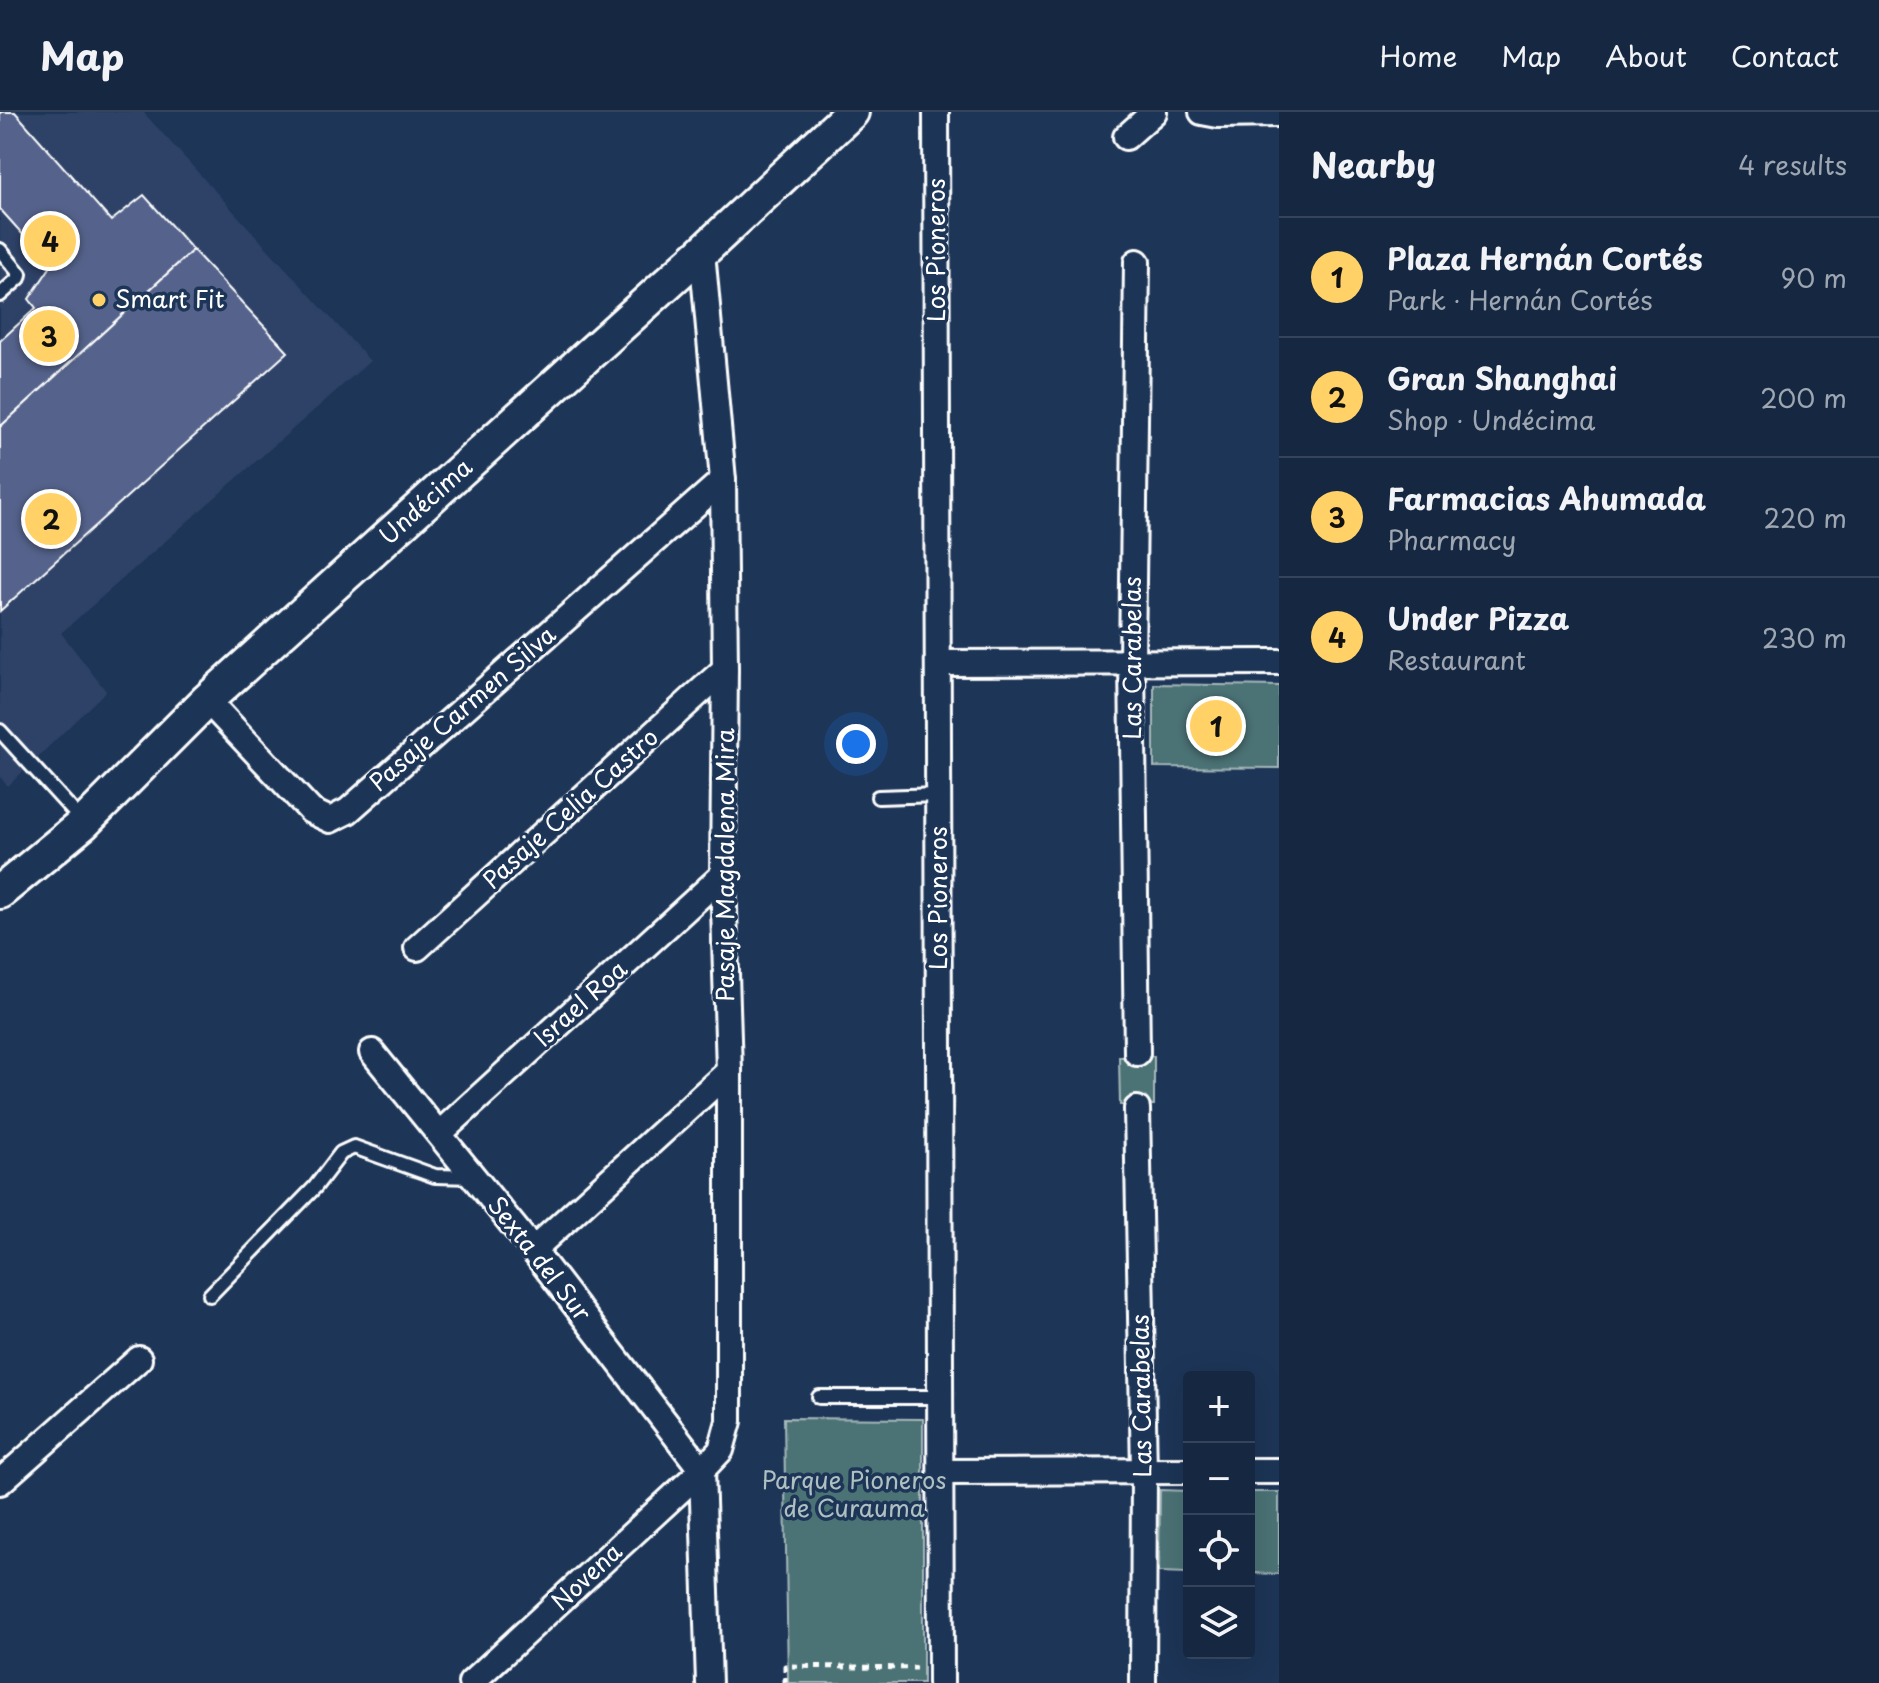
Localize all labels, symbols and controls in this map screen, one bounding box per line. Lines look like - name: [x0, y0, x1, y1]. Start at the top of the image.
- text: Map: [40, 27, 124, 84]
- text: Home: [1379, 34, 1457, 77]
- text: Map: [1501, 34, 1561, 77]
- text: About: [1605, 34, 1687, 77]
- text: Contact: [1731, 34, 1839, 77]
- text: Nearby: [1311, 138, 1436, 190]
- text: 4 results: [1738, 145, 1847, 184]
- street label: Los Pioneros: [917, 178, 953, 322]
- pin: 4: [24, 211, 76, 271]
- text: Plaza Hernán Cortés: [1387, 235, 1703, 280]
- text: 1: [1331, 258, 1343, 297]
- text: 90 m: [1780, 258, 1847, 297]
- place label: Smart Fit: [115, 280, 225, 316]
- text: Park · Hernán Cortés: [1387, 280, 1653, 319]
- marker: Smart Fit: [90, 291, 108, 309]
- pin: 3: [23, 306, 75, 366]
- text: Gran Shanghai: [1387, 355, 1617, 400]
- text: 2: [1328, 378, 1346, 417]
- text: 200 m: [1760, 378, 1847, 417]
- text: Shop · Undécima: [1387, 400, 1595, 439]
- street label: Undécima: [370, 449, 479, 552]
- text: Farmacias Ahumada: [1387, 475, 1706, 520]
- pin: 2: [25, 489, 77, 549]
- text: 3: [1328, 498, 1346, 537]
- text: 220 m: [1763, 498, 1847, 537]
- text: Pharmacy: [1387, 520, 1516, 559]
- street label: Las Carabelas: [1113, 576, 1149, 740]
- text: Under Pizza: [1387, 595, 1569, 640]
- street label: Pasaje Carmen Silva: [360, 616, 563, 799]
- text: 4: [1328, 618, 1346, 657]
- text: 230 m: [1762, 618, 1847, 657]
- text: Restaurant: [1387, 640, 1526, 679]
- pin: 1: [1190, 696, 1242, 756]
- street label: Pasaje Celia Castro: [474, 719, 666, 896]
- your location: [836, 724, 876, 764]
- street label: Pasaje Magdalena Mira: [706, 728, 742, 1002]
- street label: Los Pioneros: [919, 826, 955, 970]
- street label: Israel Roa: [525, 951, 634, 1054]
- street label: Sexta del Sur: [480, 1187, 602, 1329]
- street label: Las Carabelas: [1121, 1314, 1159, 1478]
- map controls: [1183, 1371, 1255, 1659]
- button: +: [1183, 1371, 1255, 1443]
- button: −: [1183, 1443, 1255, 1515]
- park label: Parque Pioneros de Curauma: [762, 1461, 946, 1525]
- button: locate: [1183, 1515, 1255, 1587]
- street label: Novena: [542, 1533, 629, 1618]
- button: layers: [1183, 1587, 1255, 1659]

